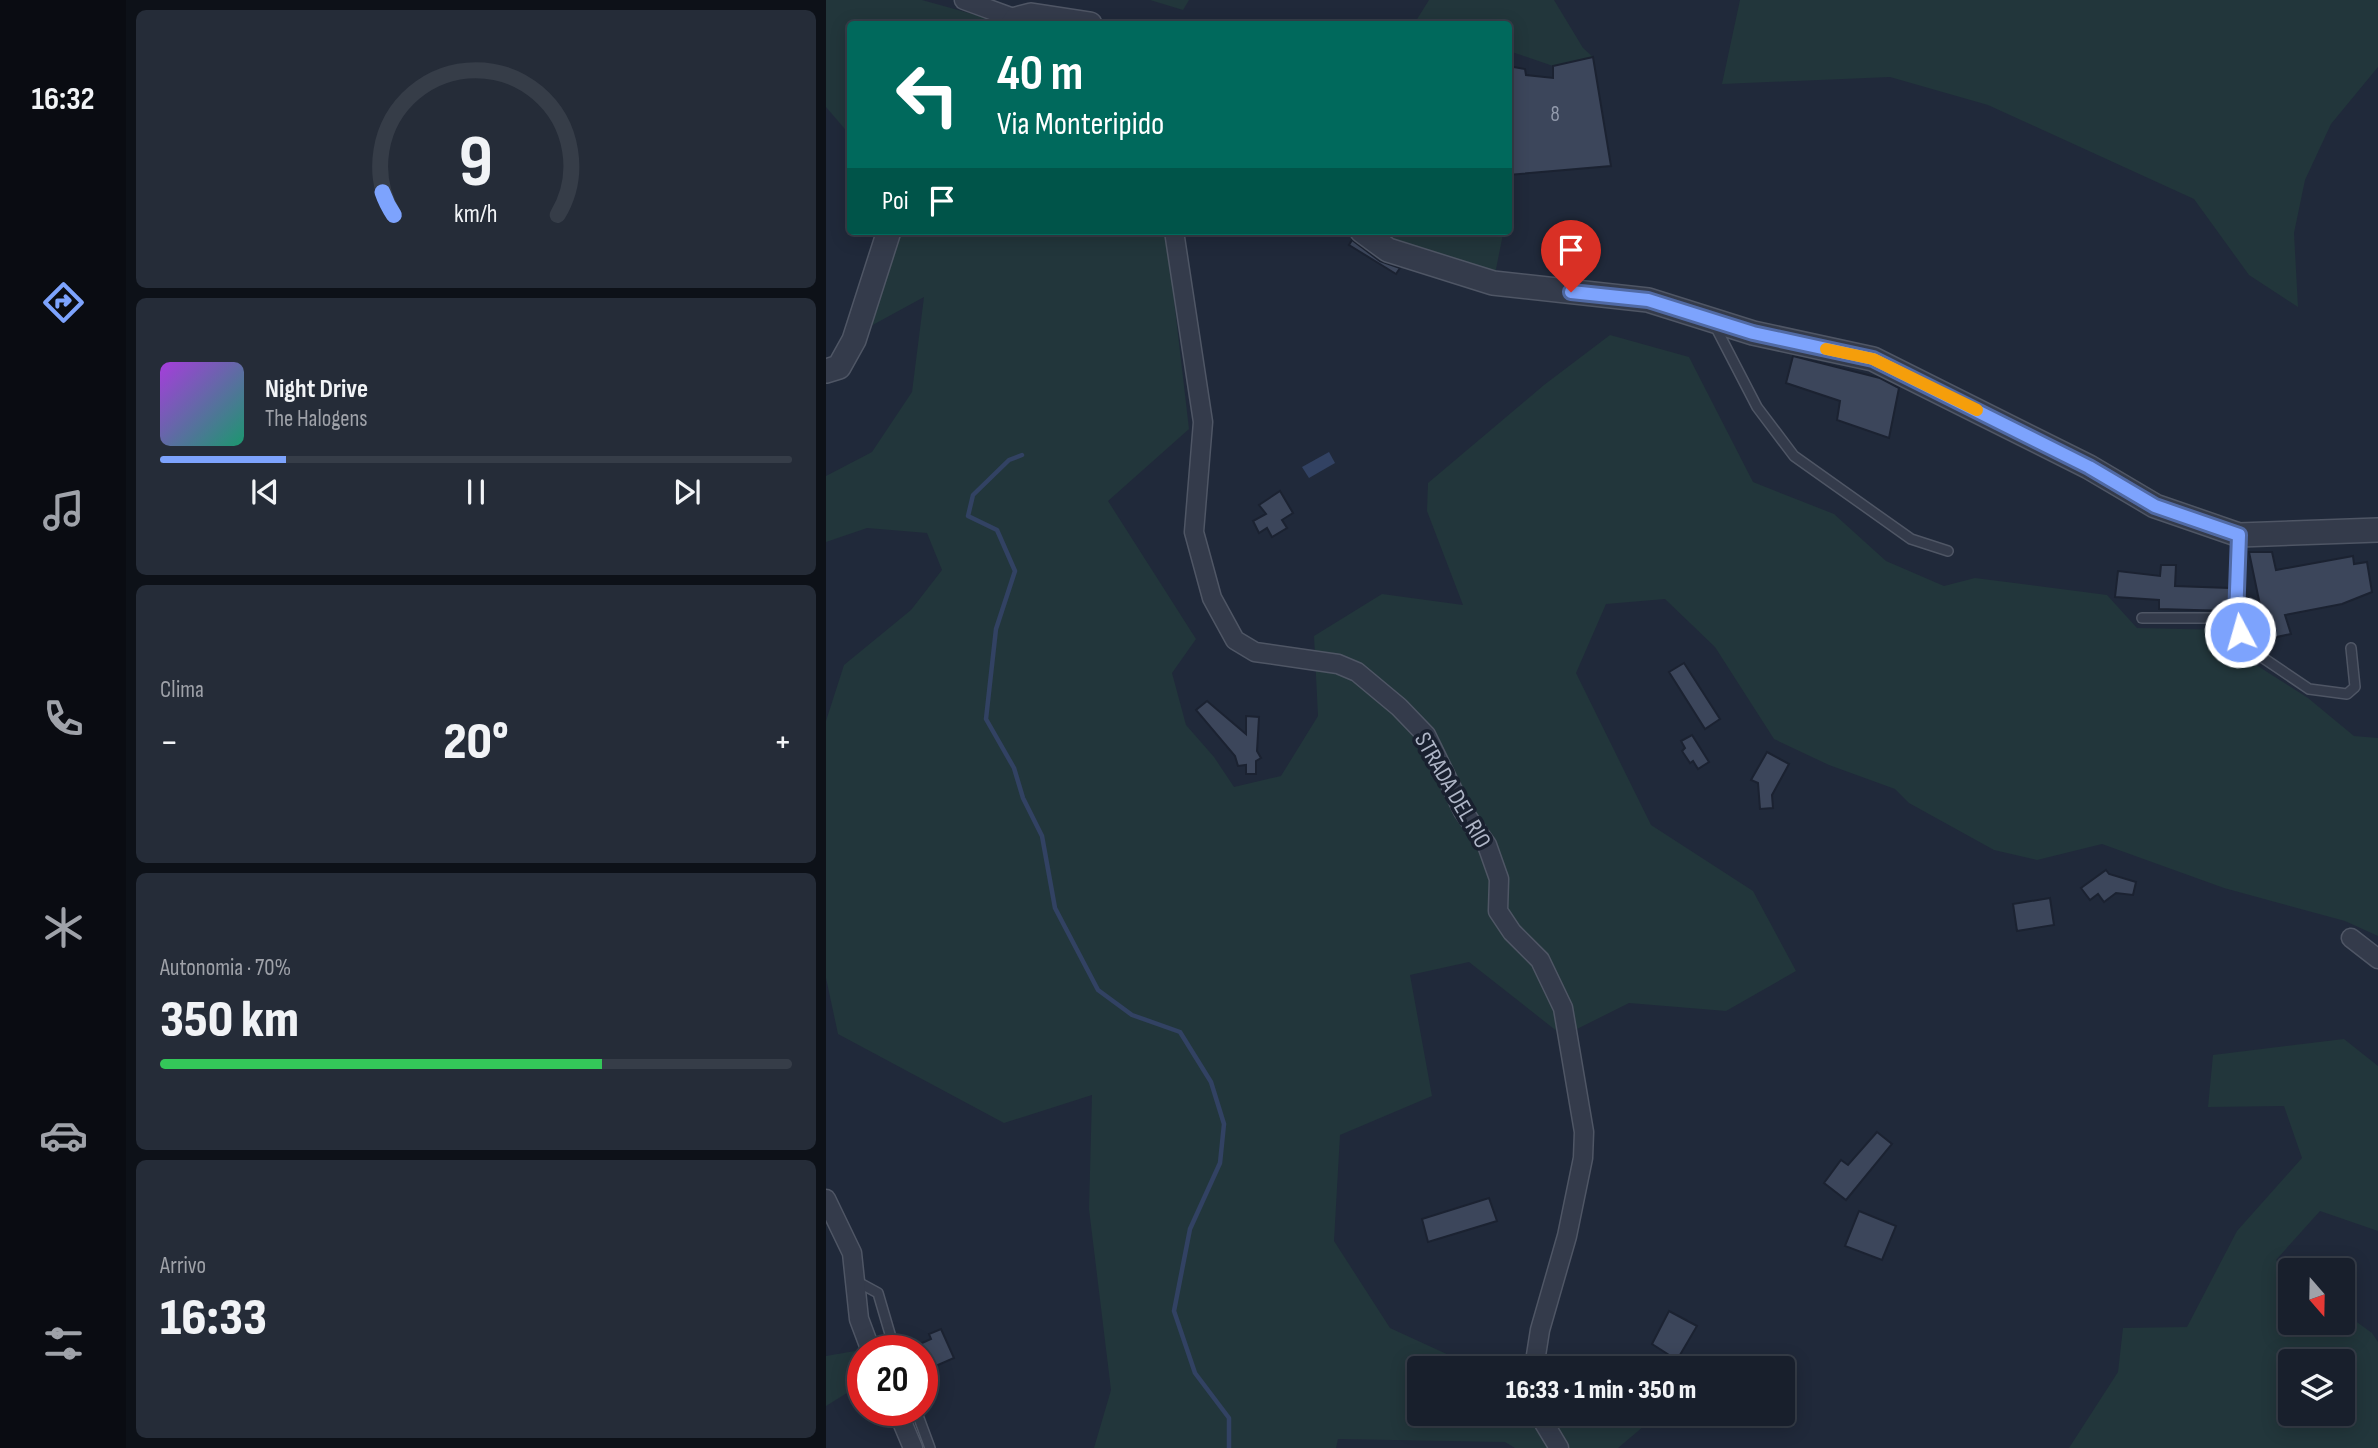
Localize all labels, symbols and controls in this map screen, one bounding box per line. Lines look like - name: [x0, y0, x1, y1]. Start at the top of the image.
- text: 40 m: [997, 45, 1083, 104]
- icon: left: [882, 49, 973, 140]
- text: 16:32: [31, 80, 95, 119]
- house number: 8: [1550, 102, 1560, 127]
- text: Via Monteripido: [997, 105, 1164, 144]
- text: 9: [459, 119, 493, 207]
- icon: arrive: [923, 182, 961, 220]
- text: Poi: [882, 186, 909, 217]
- text: km/h: [454, 199, 498, 230]
- pin: [1541, 220, 1601, 292]
- icon: arrive: [1552, 231, 1590, 269]
- icon: directions: [39, 278, 88, 327]
- text: Night Drive: [265, 374, 368, 405]
- text: The Halogens: [265, 405, 368, 433]
- icon: previous: [246, 473, 284, 511]
- icon: pause: [457, 473, 495, 511]
- icon: next: [668, 473, 706, 511]
- icon: music: [39, 486, 88, 535]
- position arrow: [2203, 595, 2277, 669]
- text: Clima: [160, 676, 204, 704]
- icon: phone: [39, 694, 88, 743]
- text: 20°: [443, 711, 509, 774]
- text: −: [160, 720, 179, 765]
- text: +: [773, 720, 792, 765]
- street label: STRADA DEL RIO: [1408, 727, 1497, 853]
- icon: climate: [39, 903, 88, 952]
- text: Autonomia · 70%: [160, 954, 291, 982]
- text: 350 km: [160, 989, 299, 1052]
- icon: car: [39, 1111, 88, 1160]
- text: Arrivo: [160, 1252, 206, 1280]
- north arrow: [2278, 1258, 2356, 1335]
- map controls: [2278, 1258, 2355, 1426]
- text: 16:33: [160, 1287, 267, 1350]
- icon: filters: [39, 1319, 88, 1368]
- speed limit sign: 20: [847, 1335, 938, 1426]
- button: layers: [2278, 1349, 2355, 1426]
- text: 16:33 · 1 min · 350 m: [1506, 1375, 1696, 1406]

